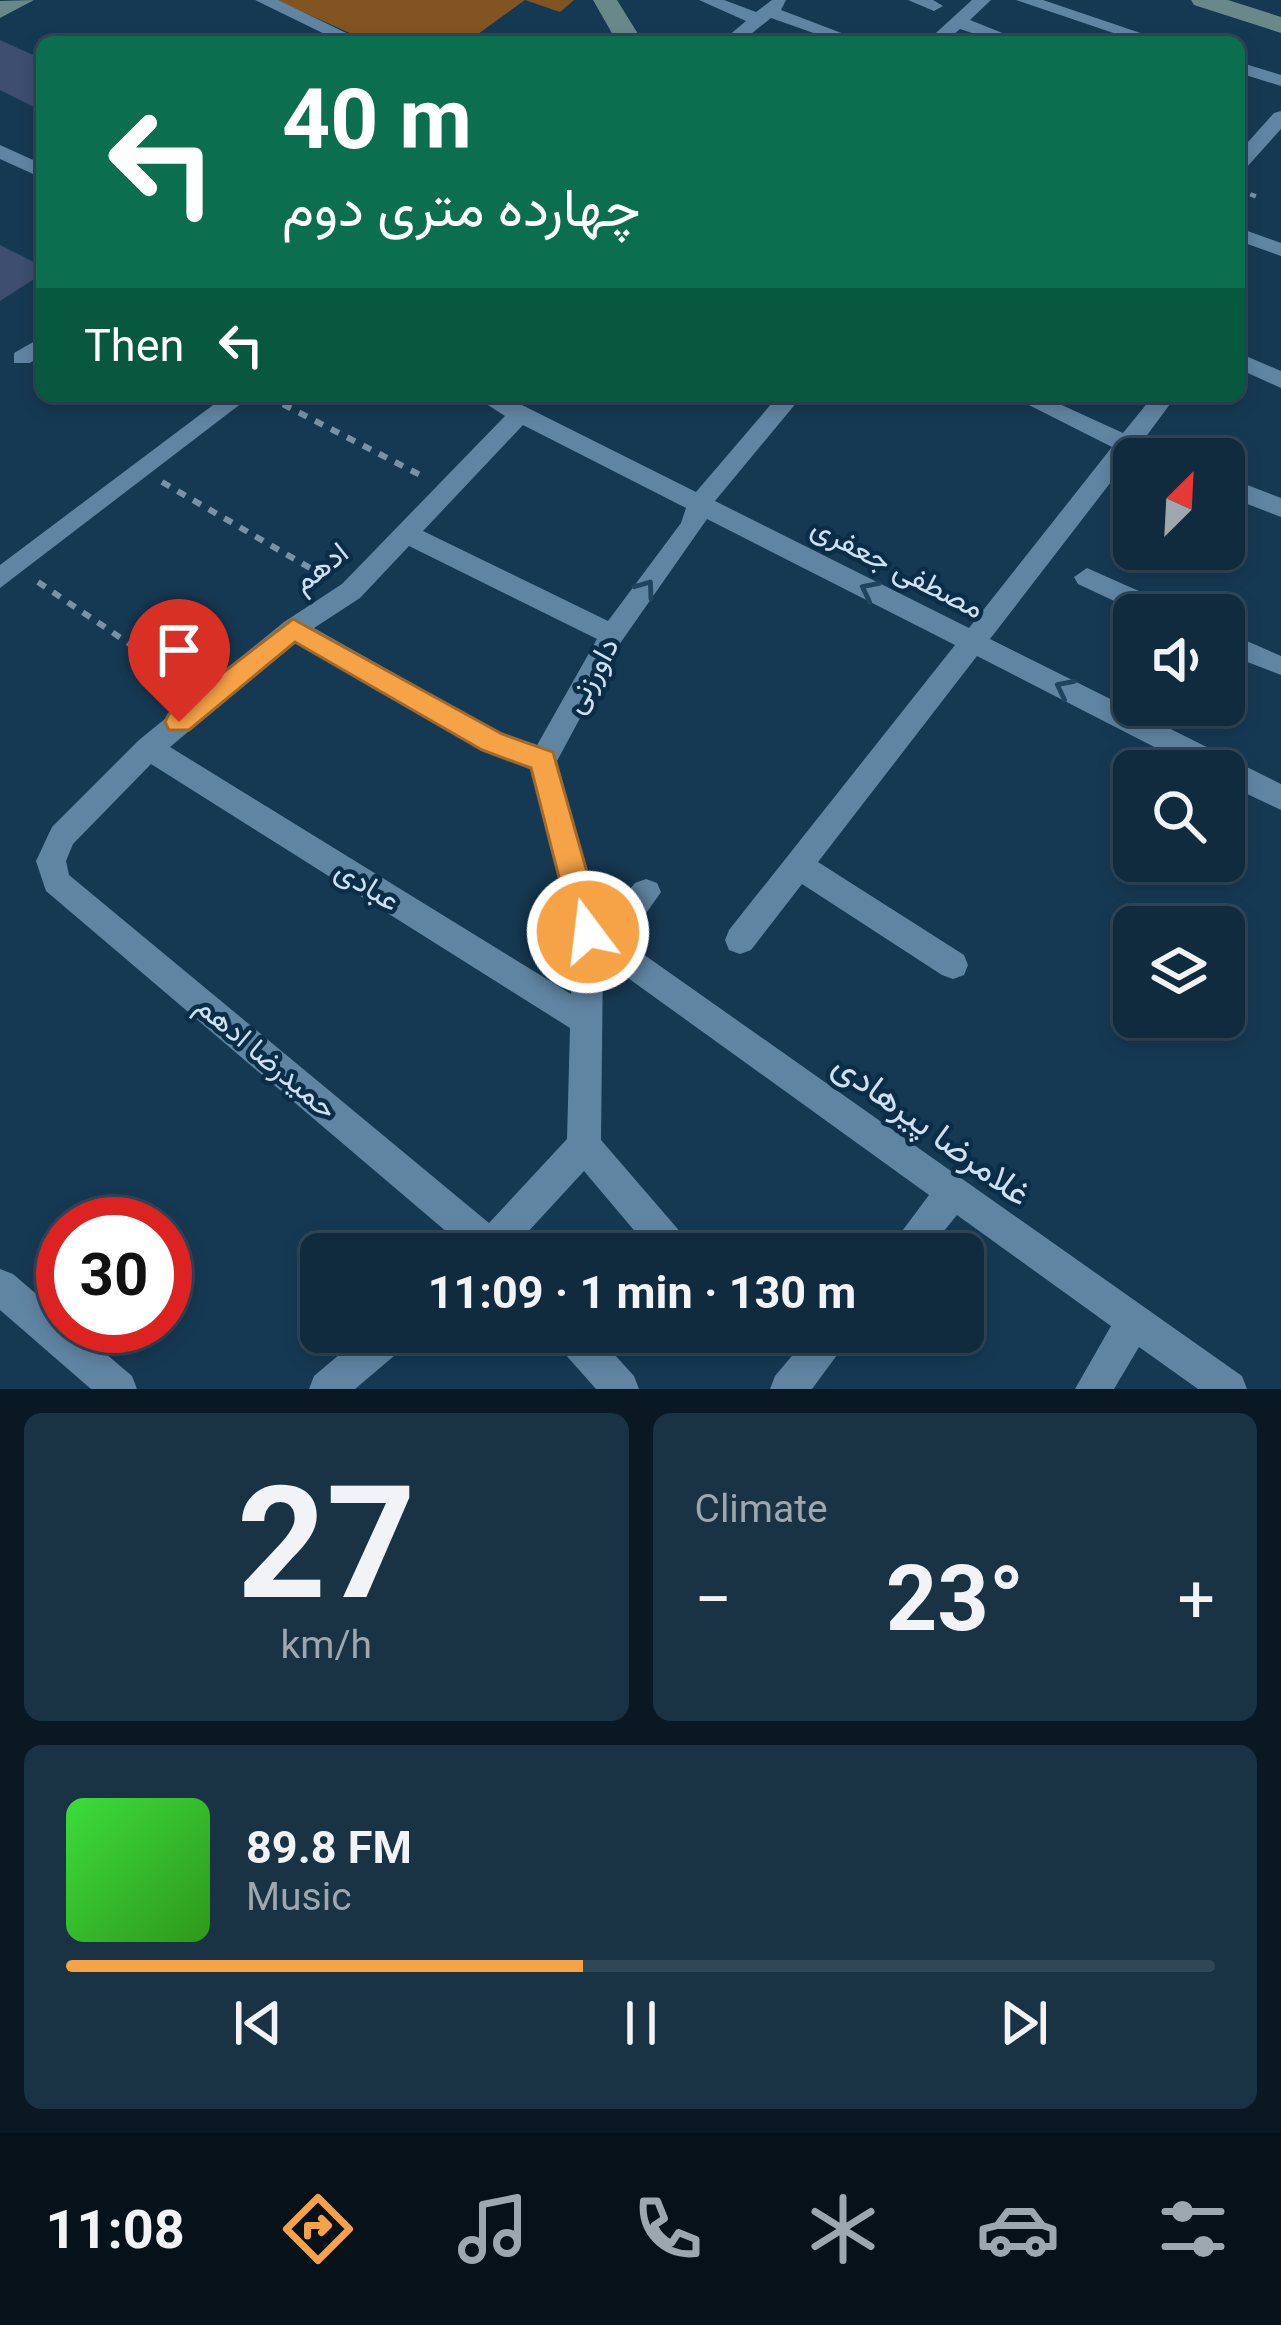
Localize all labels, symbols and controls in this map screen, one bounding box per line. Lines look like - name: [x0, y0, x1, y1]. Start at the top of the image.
- text: 40 m: [282, 70, 472, 169]
- icon: left: [84, 84, 240, 240]
- text: چهارده متری دوم: [282, 176, 640, 239]
- icon: left: [208, 312, 274, 378]
- text: Then: [84, 319, 184, 372]
- north arrow: [1113, 438, 1245, 570]
- map controls: [1113, 438, 1245, 1038]
- street label: مصطفی جعفری: [805, 509, 990, 626]
- street label: ادهم: [285, 534, 356, 601]
- one-way arrow: [632, 580, 654, 601]
- one-way arrow: [860, 580, 881, 604]
- button: sound: [1113, 594, 1245, 726]
- pin: [128, 599, 230, 722]
- icon: arrive: [146, 617, 212, 683]
- street label: داورزنی: [556, 631, 627, 719]
- one-way arrow: [1055, 679, 1076, 703]
- button: search: [1113, 750, 1245, 882]
- street label: عبادی: [329, 852, 407, 919]
- position arrow: [525, 869, 651, 995]
- button: layers: [1113, 906, 1245, 1038]
- street label: حمیدرضا ادهم: [188, 988, 345, 1128]
- street label: غلامرضا پیرهادی: [823, 1043, 1039, 1217]
- speed limit sign: 30: [36, 1197, 192, 1353]
- text: 11:09 · 1 min · 130 m: [428, 1266, 856, 1319]
- text: 27: [237, 1452, 416, 1635]
- text: Climate: [695, 1486, 828, 1532]
- text: 23°: [886, 1547, 1024, 1652]
- text: −: [695, 1561, 732, 1638]
- text: +: [1178, 1561, 1215, 1638]
- text: km/h: [280, 1622, 372, 1668]
- text: 89.8 FM: [246, 1821, 412, 1874]
- text: Music: [246, 1874, 352, 1920]
- icon: previous: [225, 1990, 291, 2056]
- icon: pause: [608, 1990, 674, 2056]
- icon: next: [991, 1990, 1057, 2056]
- icon: directions: [276, 2187, 360, 2271]
- icon: music: [451, 2187, 535, 2271]
- icon: phone: [626, 2187, 710, 2271]
- icon: climate: [801, 2187, 885, 2271]
- icon: car: [976, 2187, 1060, 2271]
- icon: filters: [1151, 2187, 1235, 2271]
- text: 11:08: [46, 2198, 185, 2261]

